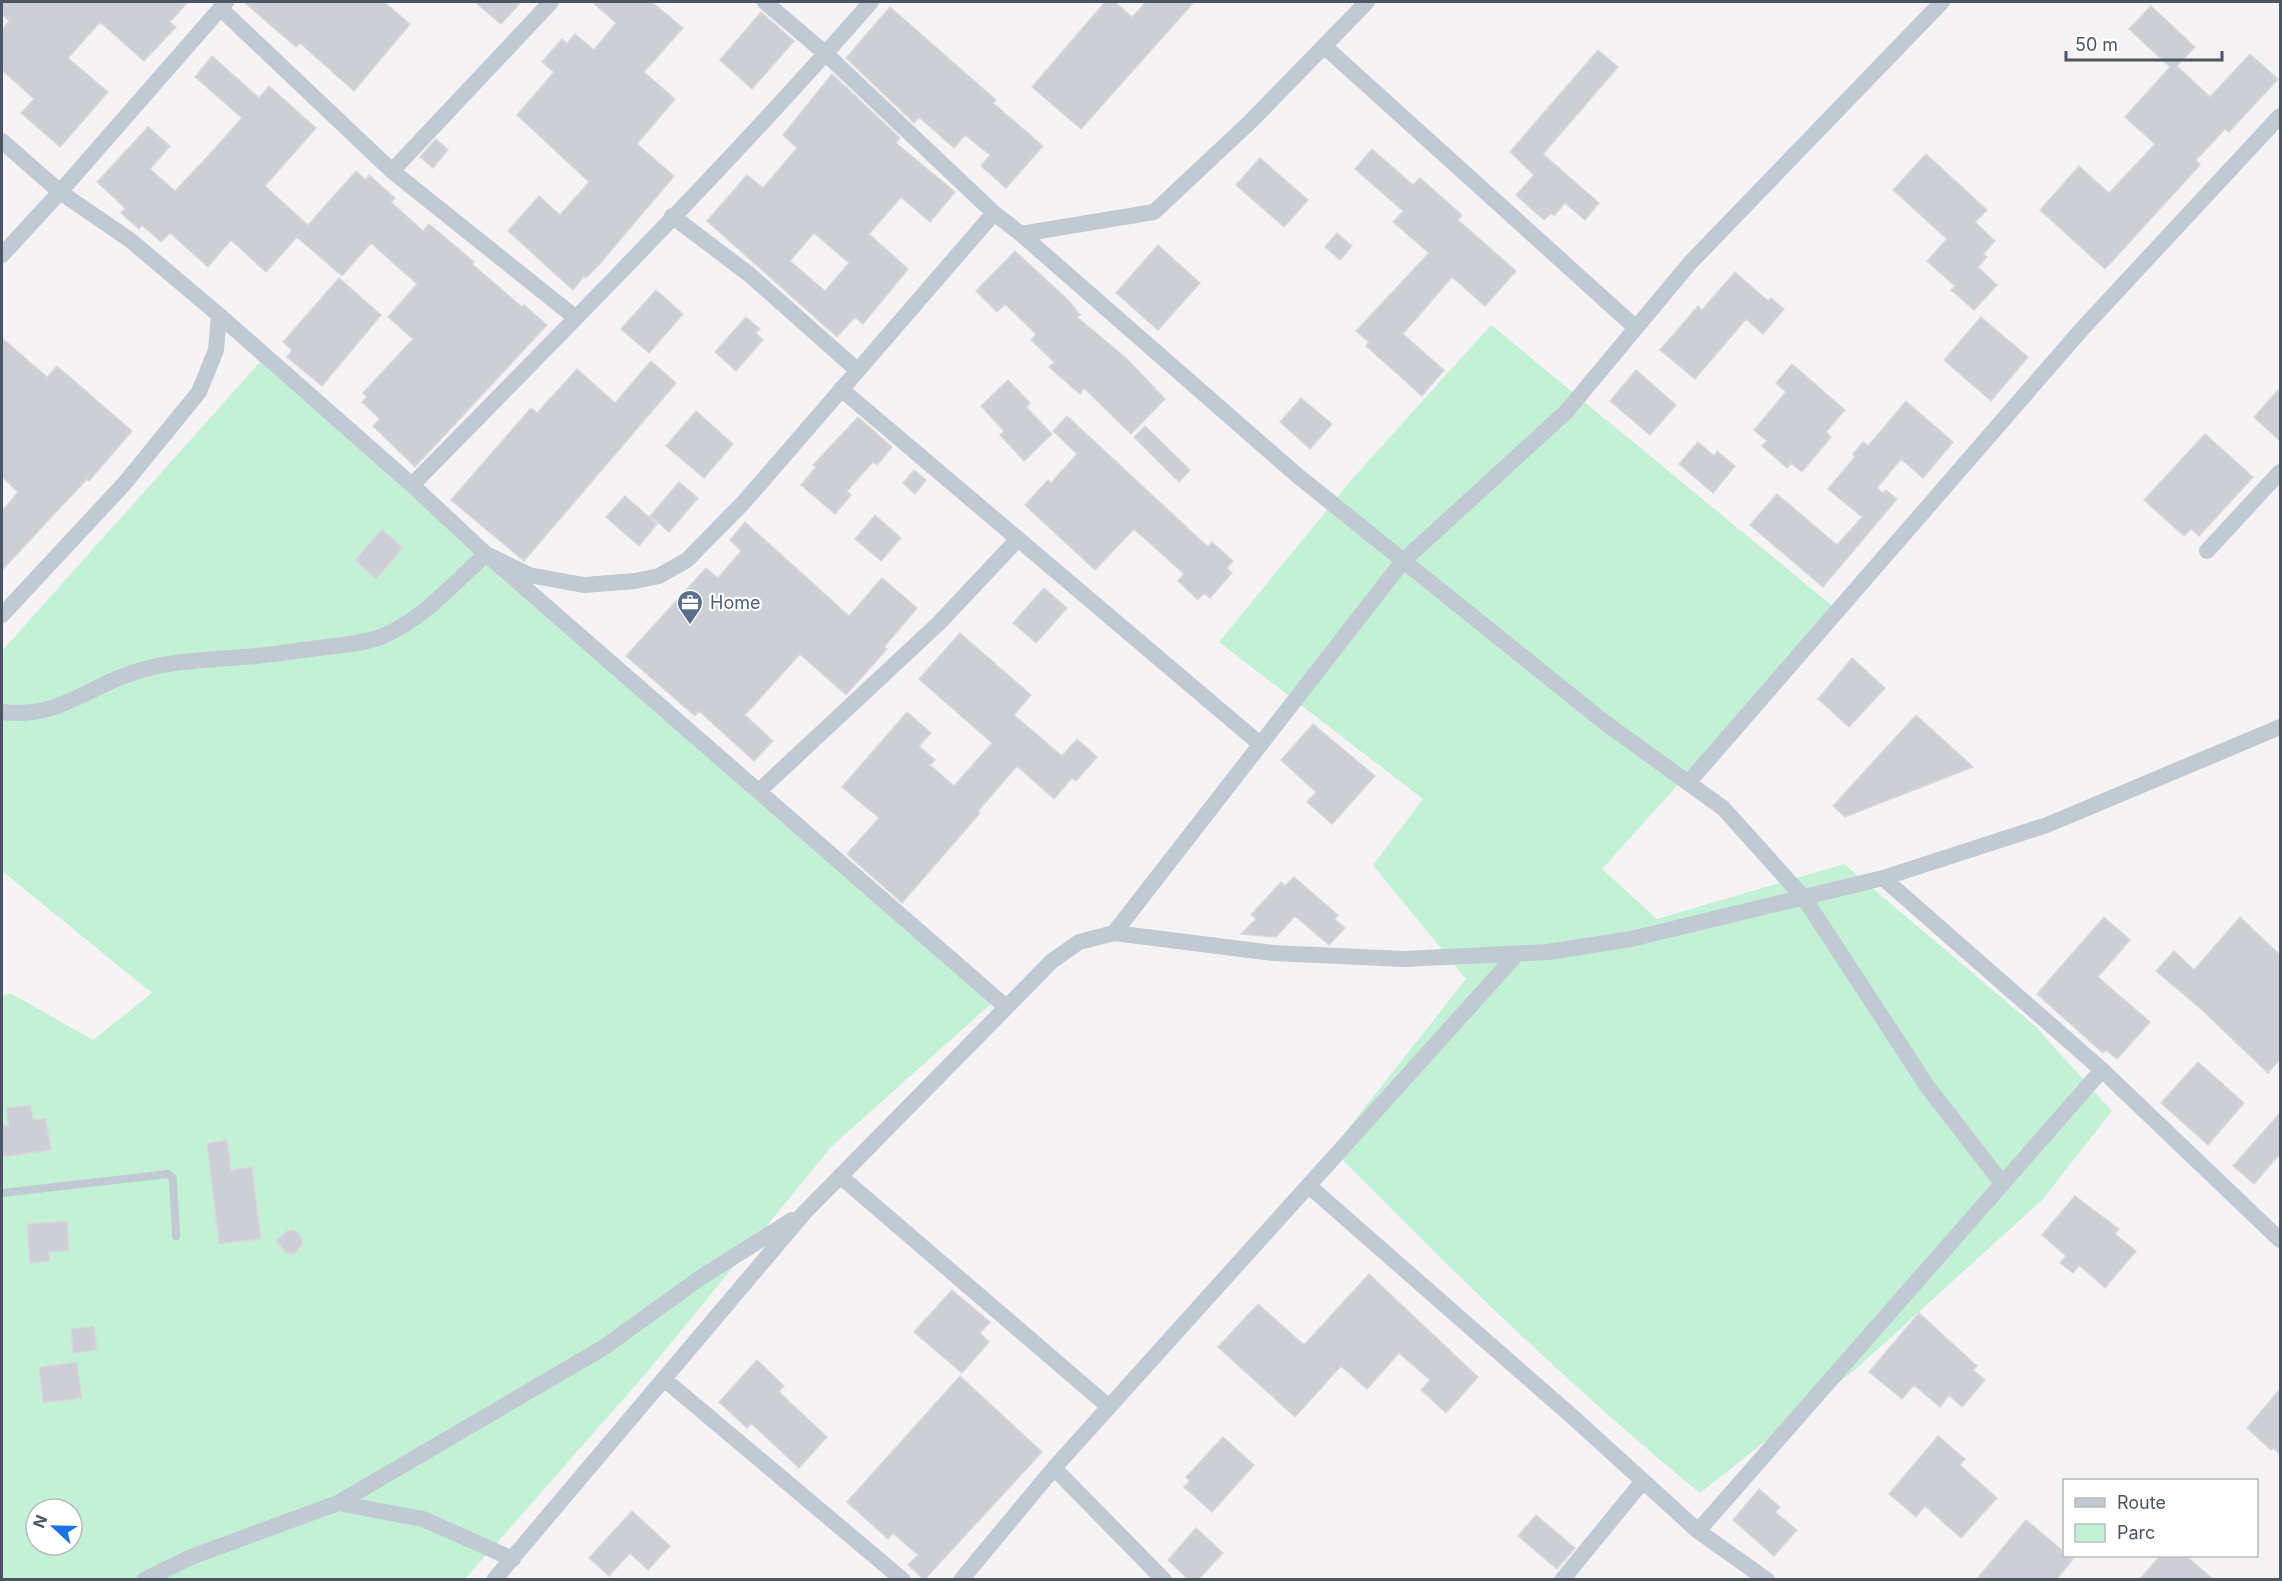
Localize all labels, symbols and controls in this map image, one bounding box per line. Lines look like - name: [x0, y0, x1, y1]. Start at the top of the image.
- scale bar: [2066, 24, 2222, 62]
- text: 50 m: [2075, 34, 2118, 55]
- office icon: Home: [675, 588, 705, 626]
- place label: Home: [710, 592, 760, 613]
- legend: [2063, 1479, 2258, 1557]
- text: Route: [2117, 1492, 2166, 1513]
- north arrow: [24, 1497, 84, 1557]
- text: N: [29, 1512, 52, 1531]
- text: Parc: [2117, 1522, 2155, 1543]

